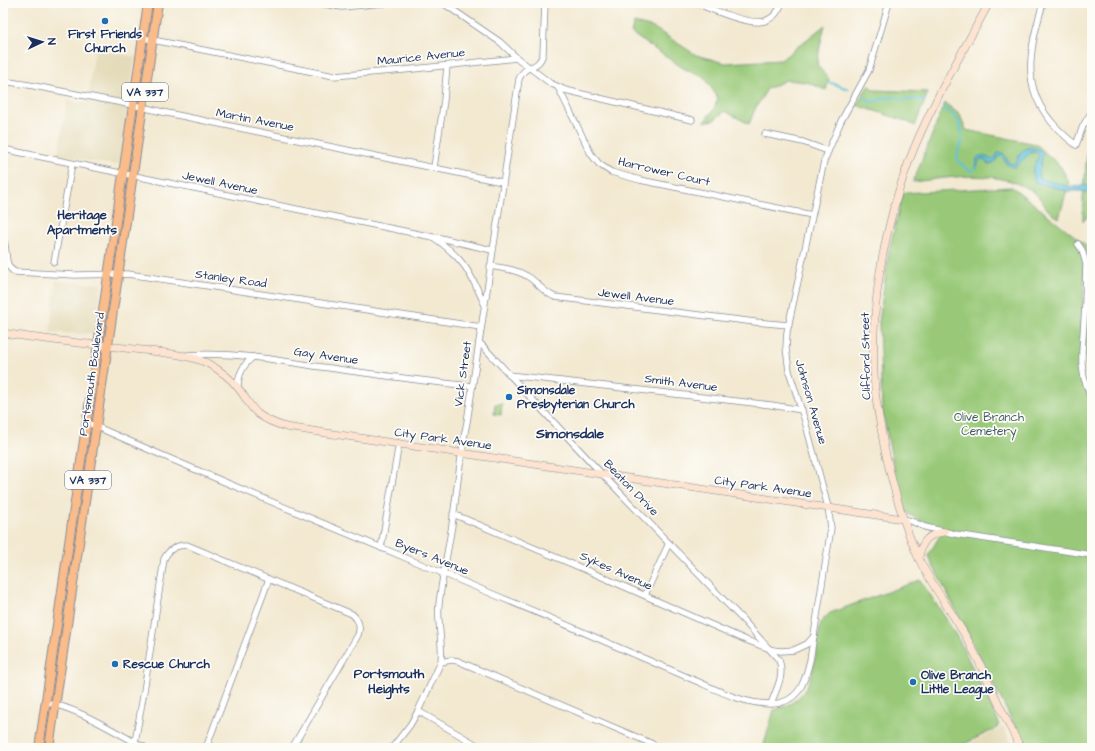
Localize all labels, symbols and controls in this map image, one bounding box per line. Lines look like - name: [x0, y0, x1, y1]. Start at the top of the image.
- marker: First Friends Church: [100, 16, 110, 26]
- north arrow: [22, 22, 62, 62]
- place label: First Friends Church: [68, 26, 142, 57]
- text: N: [44, 37, 59, 45]
- street label: Maurice Avenue: [376, 44, 466, 70]
- road number: VA 337: [122, 83, 168, 101]
- street label: Martin Avenue: [215, 104, 296, 136]
- street label: Harrower Court: [616, 153, 712, 191]
- street label: Jewell Avenue: [181, 167, 260, 199]
- district label: Heritage Apartments: [47, 206, 117, 240]
- street label: Stanley Road: [194, 266, 268, 293]
- street label: Jewell Avenue: [597, 284, 676, 310]
- street label: Portsmouth Boulevard: [75, 311, 109, 437]
- street label: Clifford Street: [857, 312, 875, 400]
- street label: Vick Street: [450, 340, 476, 408]
- street label: Gay Avenue: [293, 343, 360, 370]
- street label: Johnson Avenue: [791, 358, 831, 447]
- street label: Smith Avenue: [644, 370, 719, 396]
- place label: Simonsdale Presbyterian Church: [516, 382, 636, 414]
- marker: Simonsdale Presbyterian Church: [504, 392, 514, 402]
- park label: Olive Branch Cemetery: [954, 409, 1024, 441]
- street label: City Park Avenue: [393, 424, 493, 455]
- district label: Simonsdale: [535, 424, 604, 444]
- street label: Beaton Drive: [600, 456, 663, 520]
- road number: VA 337: [65, 471, 111, 489]
- street label: City Park Avenue: [713, 472, 813, 503]
- street label: Byers Avenue: [392, 535, 472, 581]
- street label: Sykes Avenue: [577, 547, 656, 596]
- place label: Rescue Church: [123, 656, 211, 673]
- marker: Rescue Church: [110, 659, 120, 669]
- district label: Portsmouth Heights: [354, 665, 425, 700]
- place label: Olive Branch Little League: [921, 667, 994, 700]
- marker: Olive Branch Little League: [908, 677, 918, 687]

